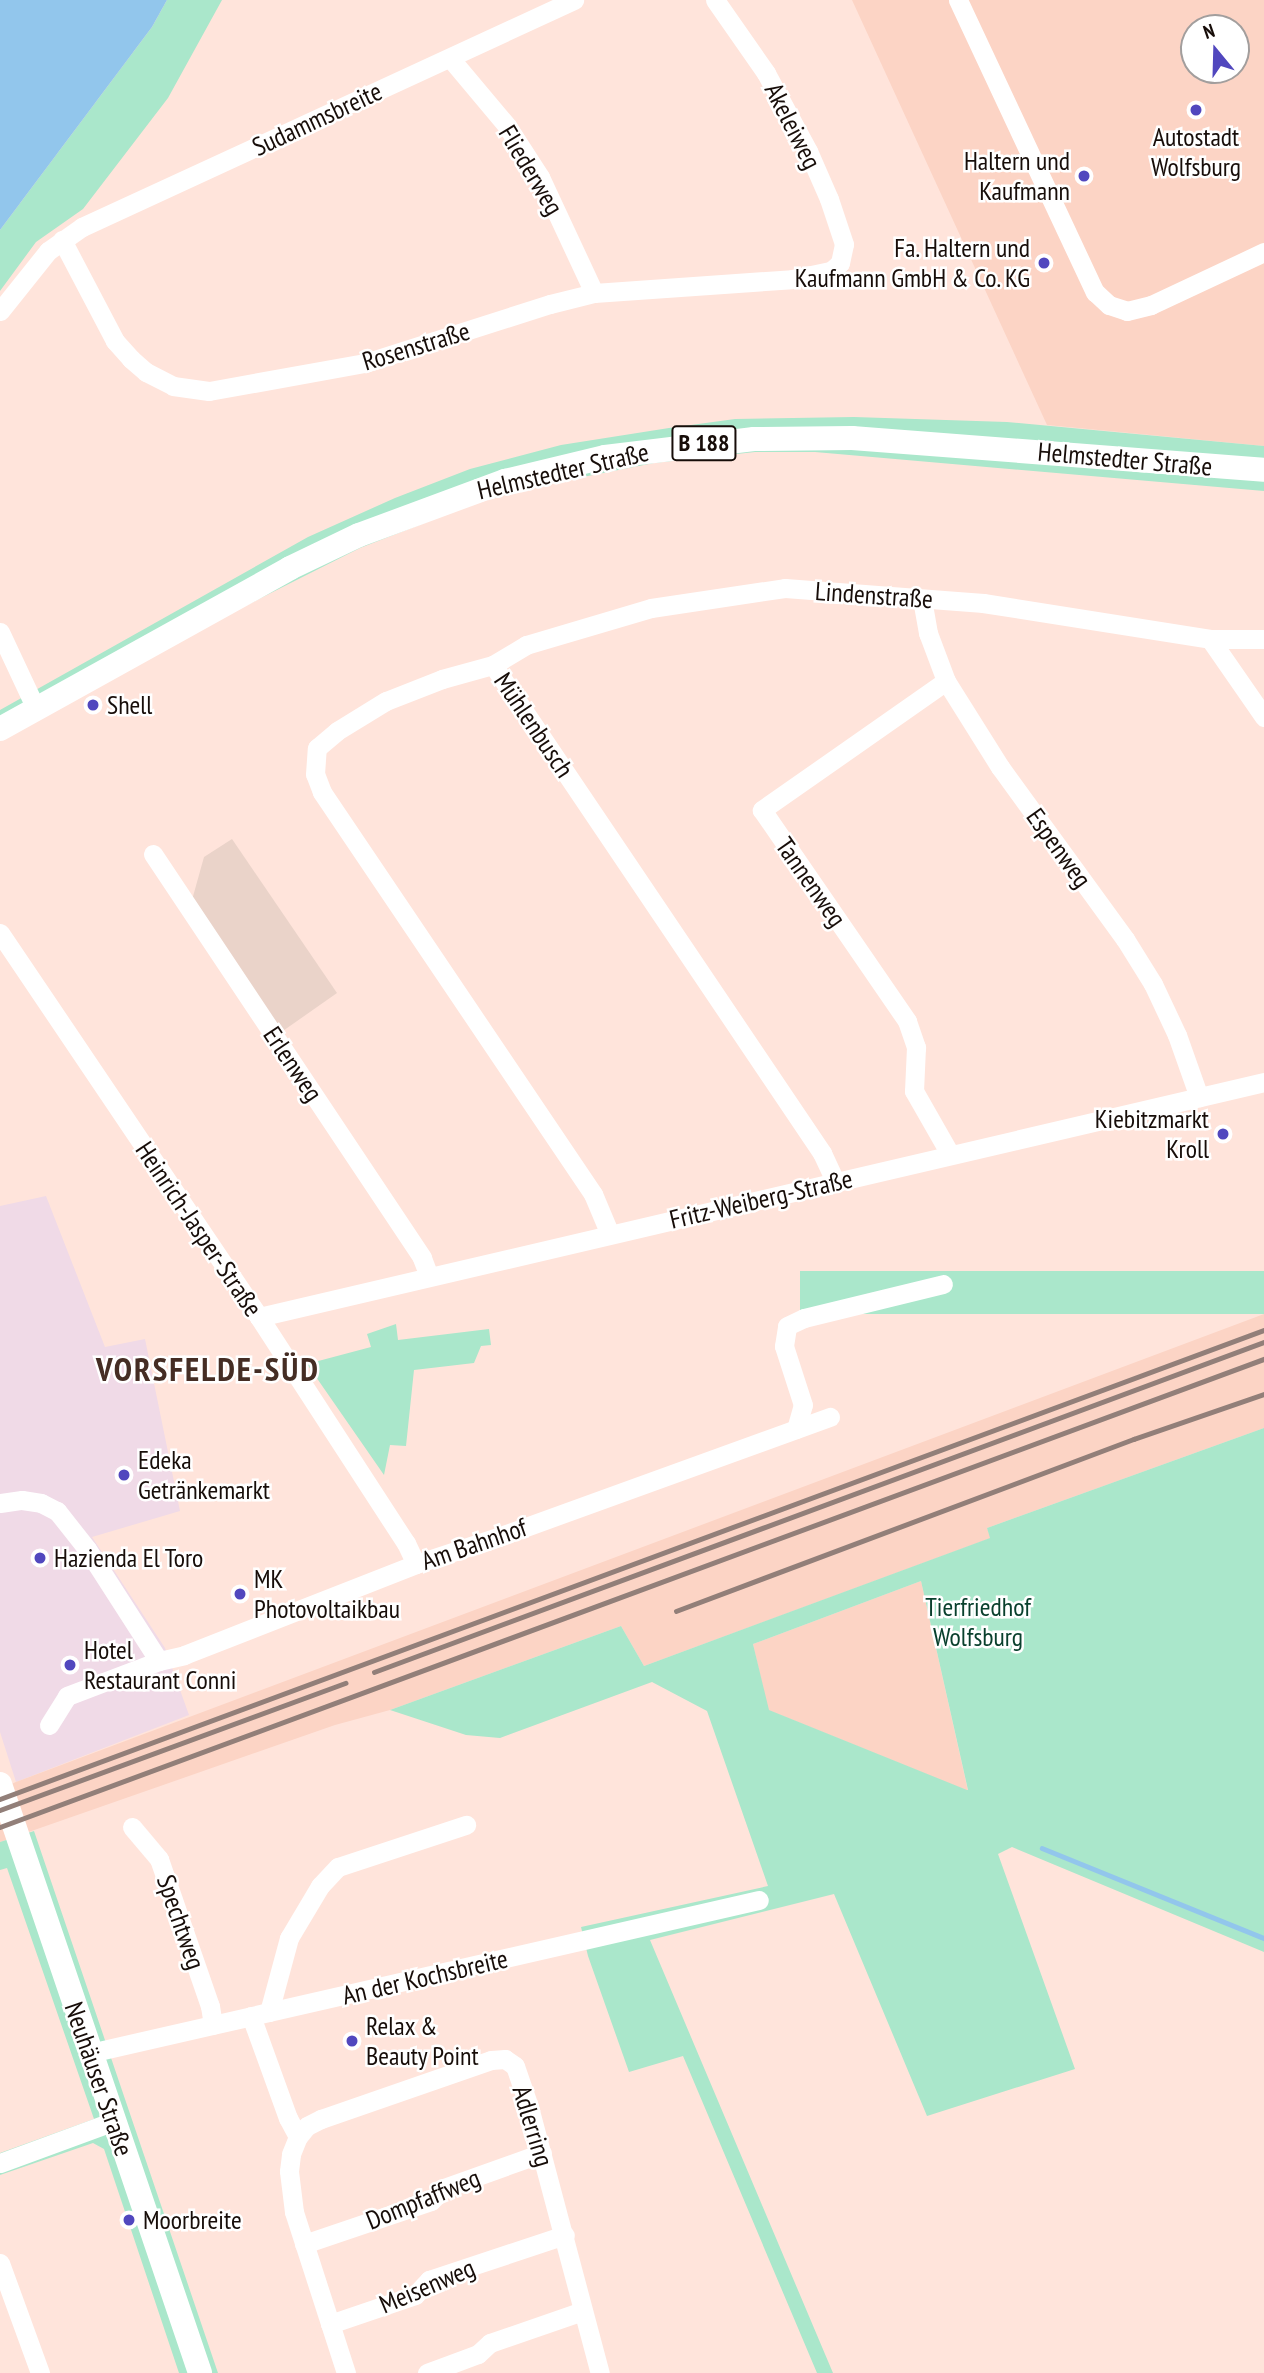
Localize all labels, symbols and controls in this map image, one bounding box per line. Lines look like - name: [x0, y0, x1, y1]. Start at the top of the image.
- north arrow: [1180, 14, 1250, 84]
- text: N: [1200, 18, 1218, 44]
- street label: Sudammsbreite: [247, 75, 387, 163]
- street label: Akeleiweg: [758, 78, 828, 174]
- marker: Autostadt Wolfsburg: [1188, 102, 1204, 118]
- street label: Fliederweg: [492, 119, 570, 221]
- place label: Autostadt Wolfsburg: [1151, 121, 1241, 182]
- place label: Haltern und Kaufmann: [964, 145, 1070, 206]
- marker: Haltern und Kaufmann: [1076, 168, 1092, 184]
- place label: Fa. Haltern und Kaufmann GmbH & Co. KG: [793, 232, 1030, 294]
- marker: Fa. Haltern und Kaufmann GmbH & Co. KG: [1036, 255, 1052, 271]
- street label: Rosenstraße: [359, 315, 473, 377]
- road number: B 188: [671, 422, 737, 463]
- street label: Helmstedter Straße: [474, 436, 652, 506]
- street label: Helmstedter Straße: [1037, 436, 1213, 482]
- street label: Lindenstraße: [814, 575, 934, 615]
- street label: Mühlenbusch: [488, 667, 580, 783]
- place label: Shell: [107, 689, 152, 721]
- marker: Shell: [85, 697, 101, 713]
- street label: Espenweg: [1020, 802, 1098, 894]
- street label: Tannenweg: [769, 831, 853, 933]
- street label: Erlenweg: [257, 1021, 329, 1107]
- place label: Kiebitzmarkt Kroll: [1095, 1103, 1209, 1164]
- marker: Kiebitzmarkt Kroll: [1215, 1126, 1231, 1142]
- street label: Heinrich-Jasper-Straße: [129, 1136, 269, 1322]
- street label: Fritz-Weiberg-Straße: [667, 1163, 855, 1235]
- district label: VORSFELDE-SÜD: [98, 1349, 318, 1389]
- place label: Edeka Getränkemarkt: [138, 1444, 270, 1506]
- marker: Edeka Getränkemarkt: [116, 1467, 132, 1483]
- street label: Am Bahnhof: [417, 1511, 531, 1577]
- place label: Hazienda El Toro: [54, 1542, 204, 1574]
- marker: Hazienda El Toro: [32, 1550, 48, 1566]
- place label: MK Photovoltaikbau: [254, 1563, 400, 1624]
- marker: MK Photovoltaikbau: [232, 1586, 248, 1602]
- park label: Tierfriedhof Wolfsburg: [925, 1591, 1031, 1652]
- place label: Hotel Restaurant Conni: [84, 1634, 236, 1696]
- marker: Hotel Restaurant Conni: [62, 1657, 78, 1673]
- street label: Spechtweg: [150, 1871, 212, 1973]
- street label: An der Kochsbreite: [339, 1943, 511, 2011]
- street label: Neuhäuser Straße: [58, 1998, 140, 2160]
- place label: Relax & Beauty Point: [366, 2010, 479, 2072]
- marker: Relax & Beauty Point: [344, 2033, 360, 2049]
- street label: Adlerring: [506, 2082, 560, 2170]
- street label: Dompfaffweg: [361, 2162, 485, 2236]
- place label: Moorbreite: [143, 2204, 242, 2236]
- marker: Moorbreite: [121, 2212, 137, 2228]
- street label: Meisenweg: [375, 2252, 479, 2320]

